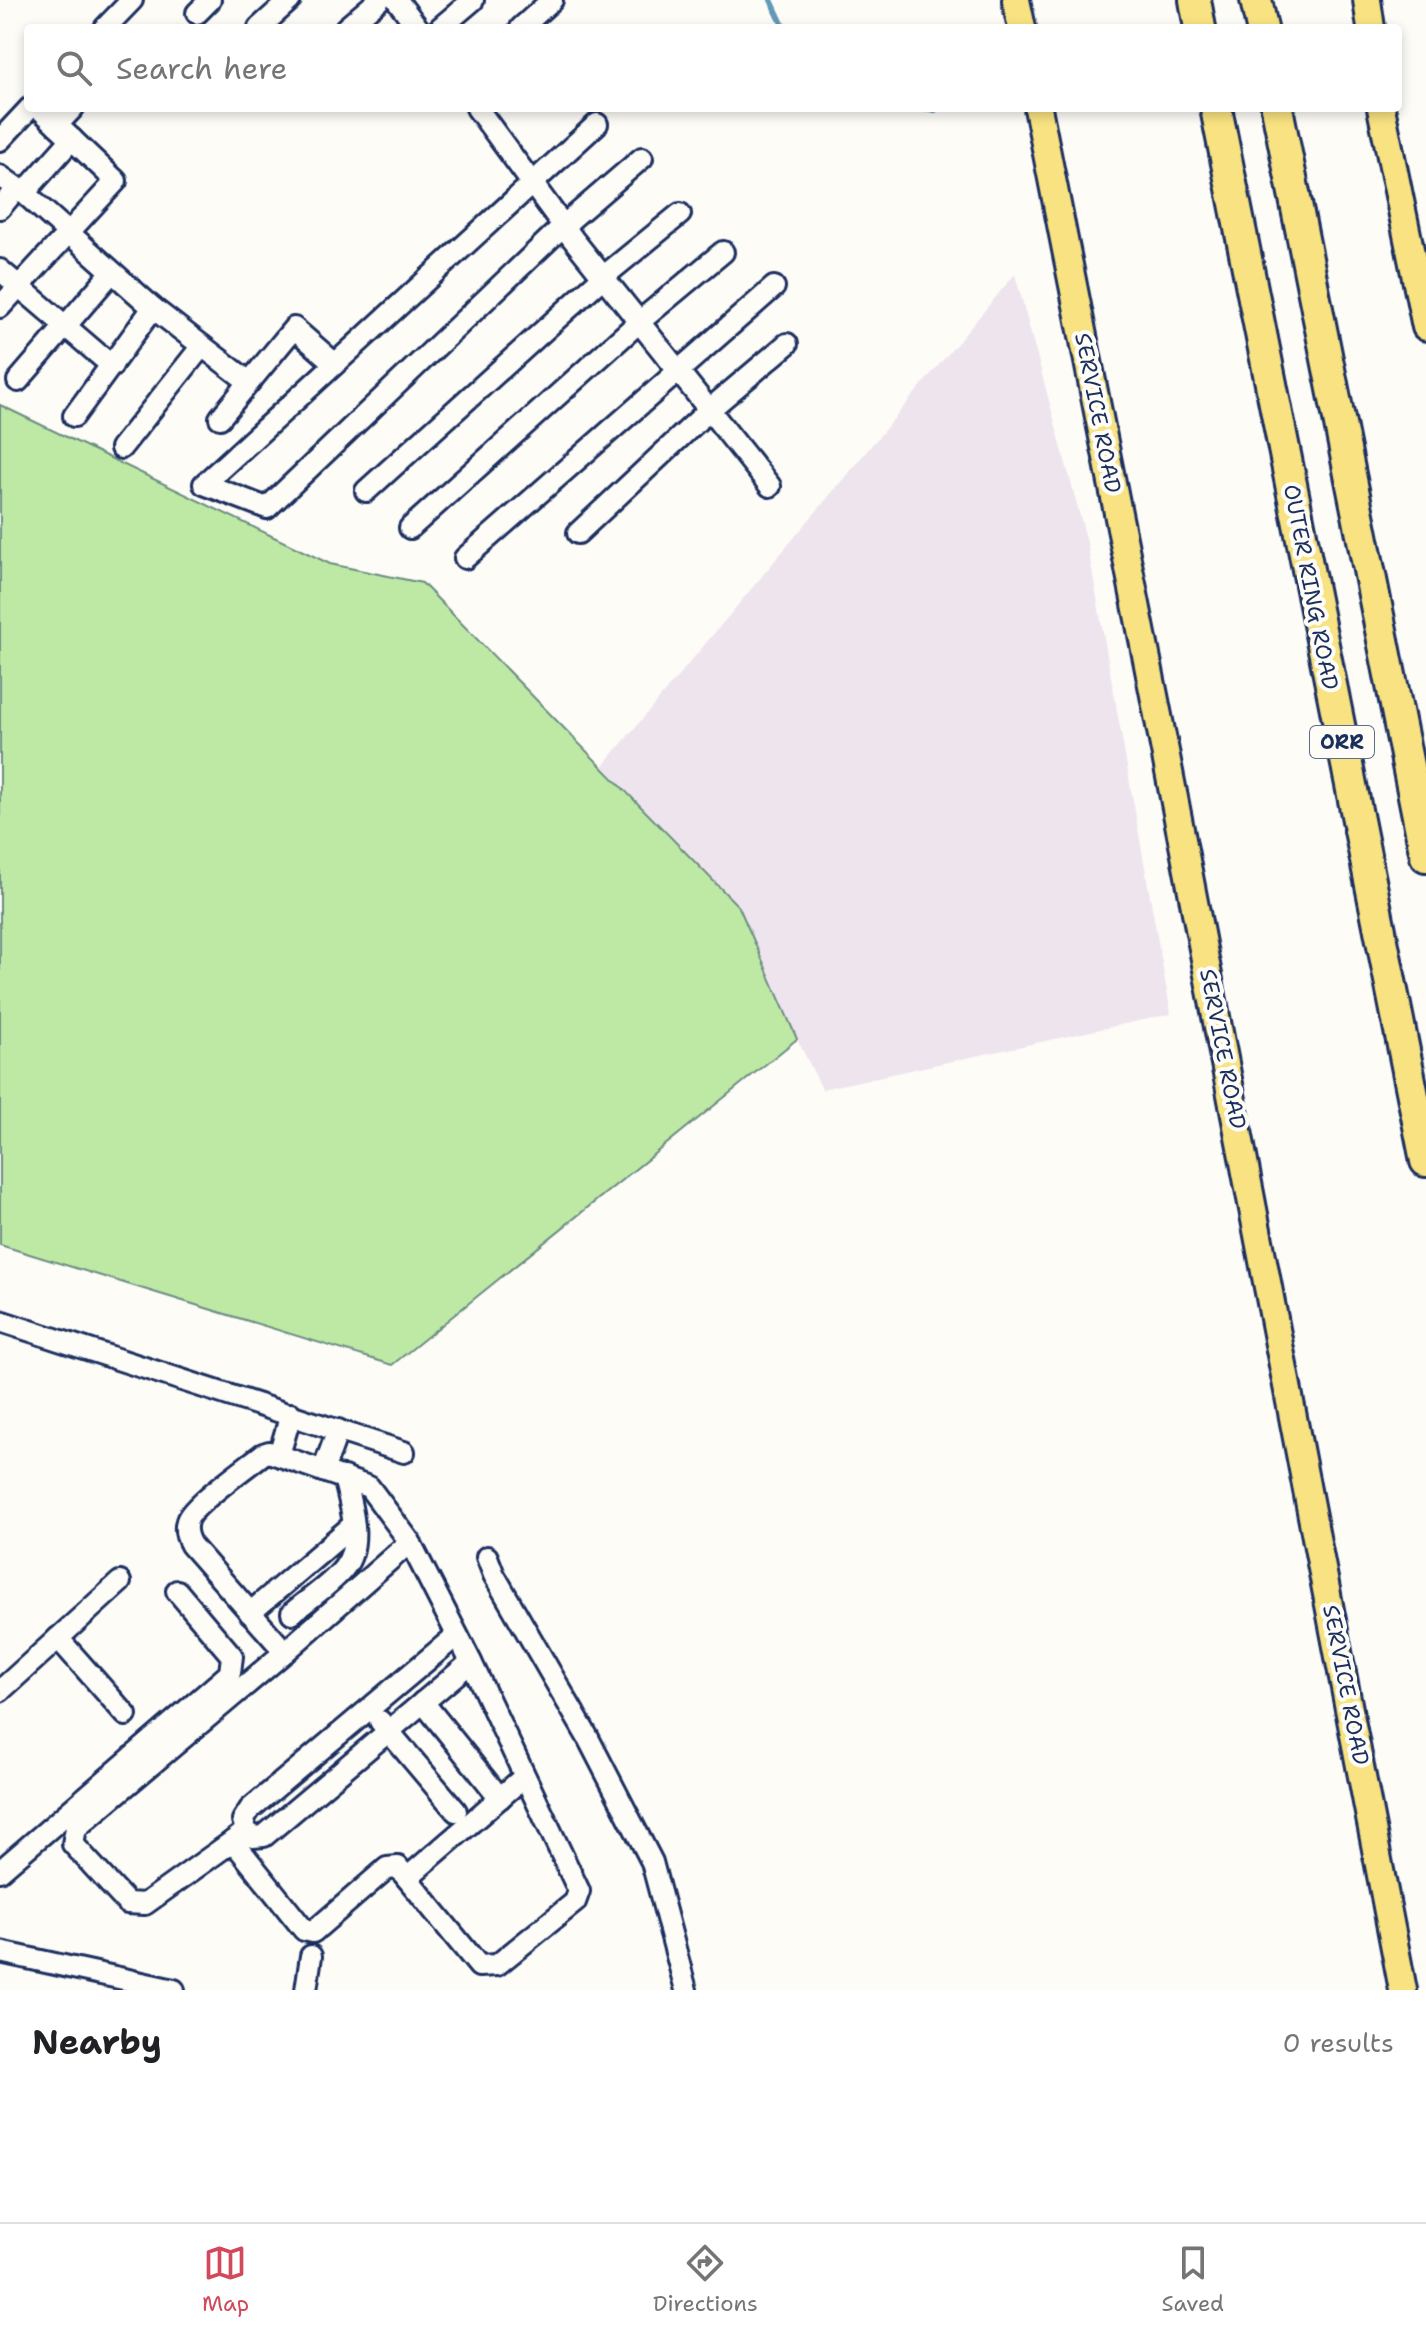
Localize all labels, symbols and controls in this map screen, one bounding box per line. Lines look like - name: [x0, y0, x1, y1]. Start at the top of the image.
- search box: [24, 24, 1402, 112]
- icon: search: [52, 46, 96, 90]
- text: Search here: [116, 48, 287, 89]
- street label: SERVICE ROAD: [1068, 330, 1128, 496]
- street label: OUTER RING ROAD: [1277, 482, 1345, 692]
- road number: ORR: [1310, 726, 1374, 758]
- street label: SERVICE ROAD: [1193, 966, 1253, 1132]
- street label: SERVICE ROAD: [1316, 1602, 1376, 1768]
- text: Nearby: [32, 2019, 162, 2065]
- text: 0 results: [1282, 2025, 1394, 2060]
- tab: Map: [202, 2241, 249, 2318]
- tab: Directions: [653, 2241, 758, 2318]
- tab: Saved: [1162, 2241, 1224, 2318]

